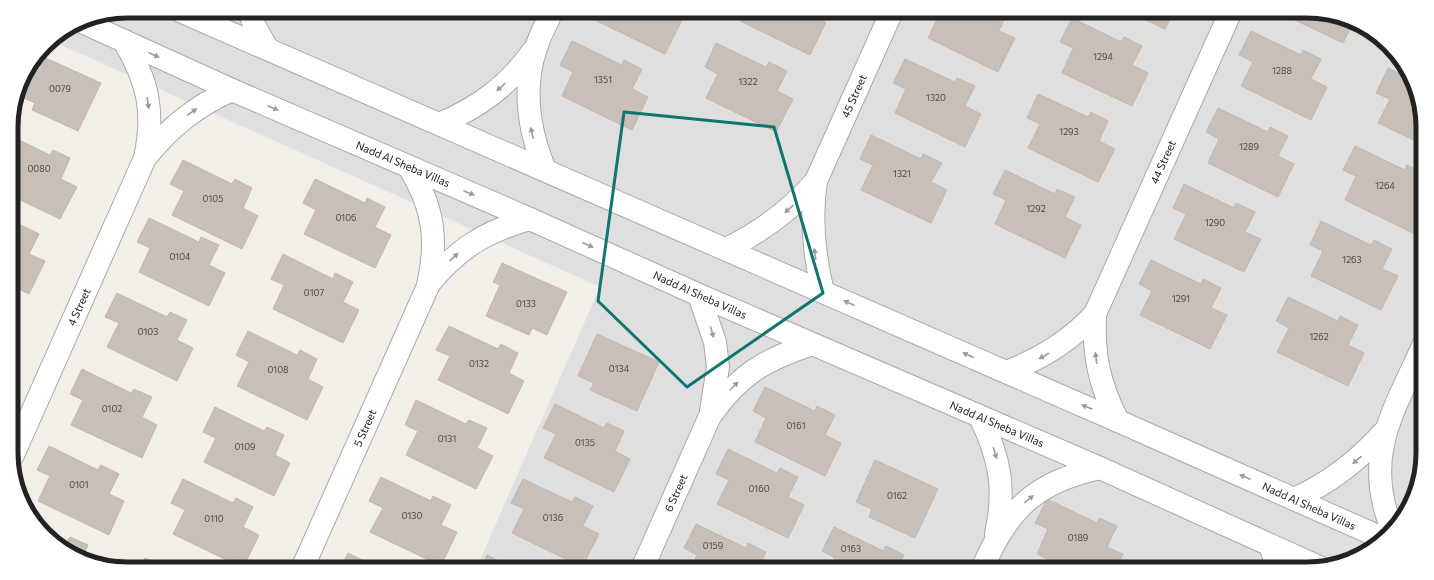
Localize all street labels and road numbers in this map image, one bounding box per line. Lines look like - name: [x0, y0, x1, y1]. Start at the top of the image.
- street label: 45 Street: [838, 72, 869, 120]
- street label: Nadd Al Sheba Villas: [354, 138, 452, 189]
- street label: 44 Street: [1147, 138, 1178, 186]
- street label: Nadd Al Sheba Villas: [651, 268, 749, 321]
- street label: 4 Street: [65, 286, 93, 328]
- street label: Nadd Al Sheba Villas: [948, 398, 1046, 449]
- street label: 5 Street: [351, 407, 379, 448]
- street label: 6 Street: [661, 471, 690, 514]
- street label: Nadd Al Sheba Villas: [1260, 479, 1358, 532]

